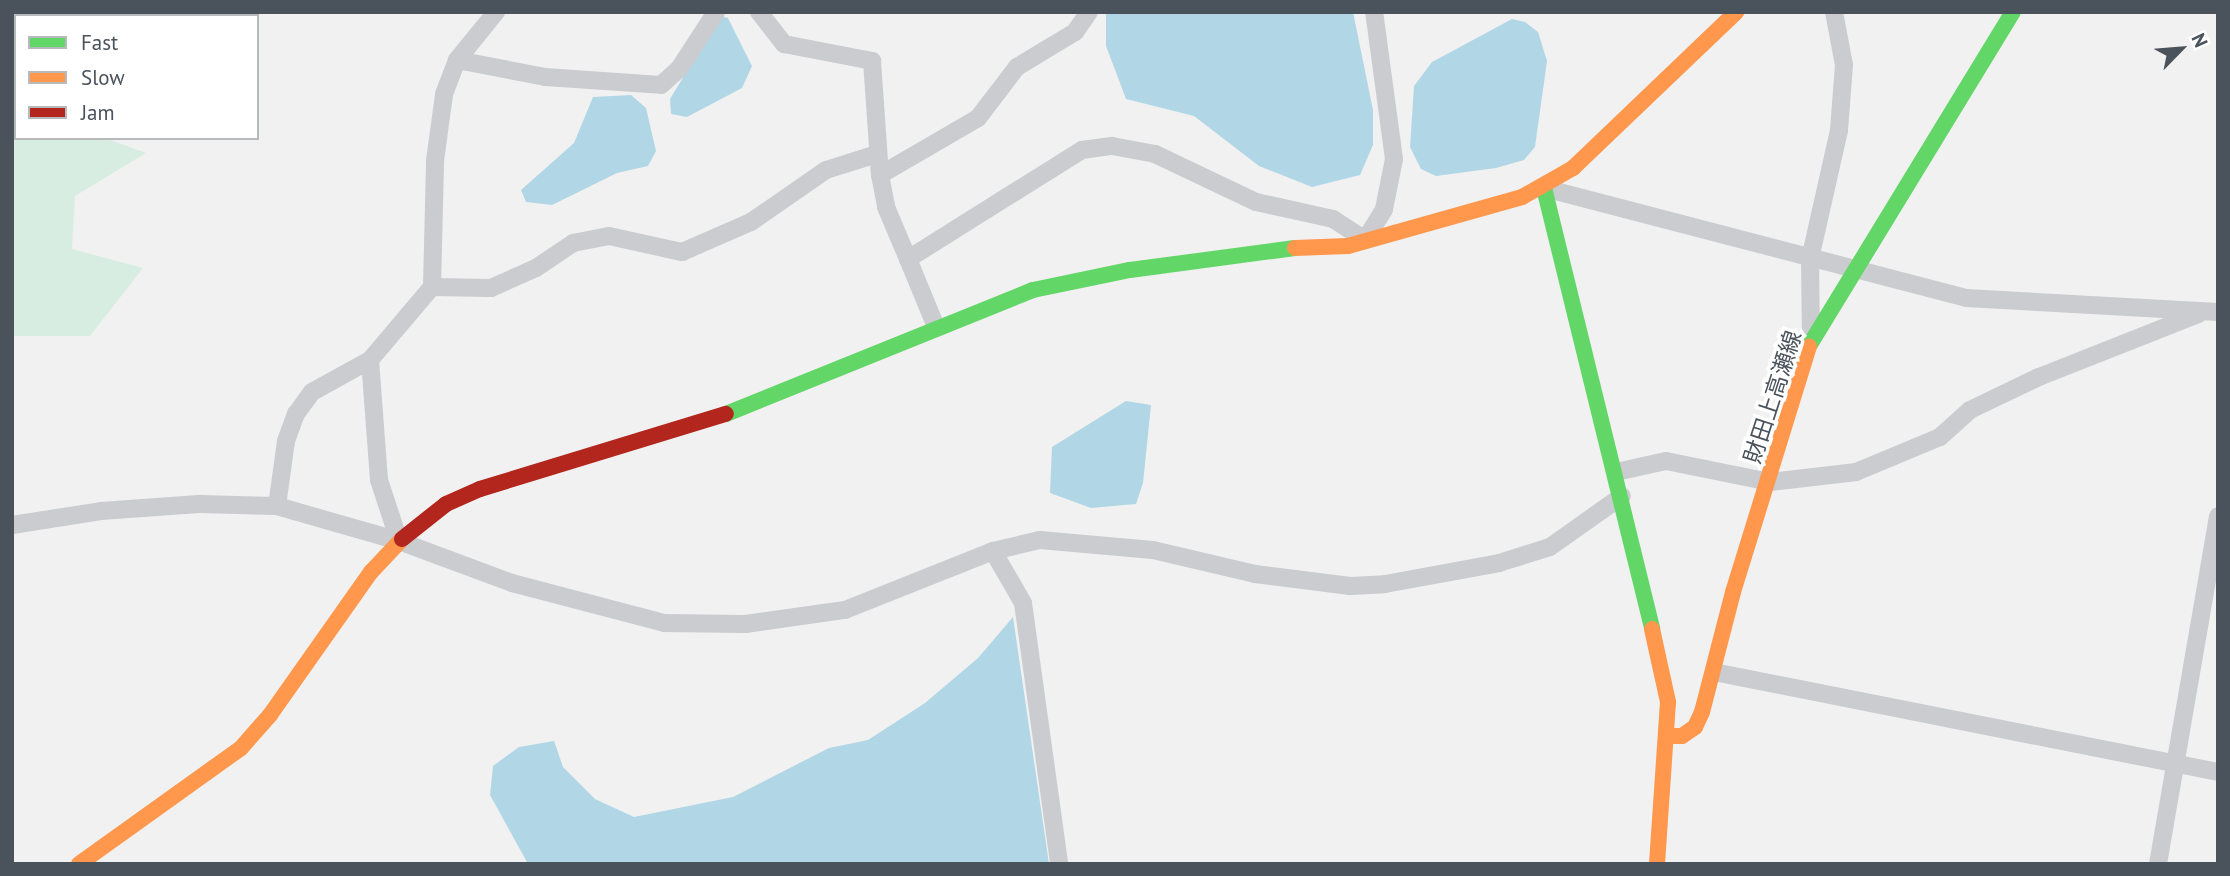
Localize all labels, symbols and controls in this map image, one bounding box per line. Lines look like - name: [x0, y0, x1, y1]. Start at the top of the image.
- legend: [14, 14, 259, 140]
- north arrow: [2146, 14, 2216, 84]
- text: Fast: [81, 29, 118, 56]
- text: N: [2187, 29, 2214, 51]
- text: Slow: [81, 64, 125, 91]
- text: Jam: [81, 99, 115, 126]
- street label: 財田上高瀬線: [1739, 327, 1807, 467]

